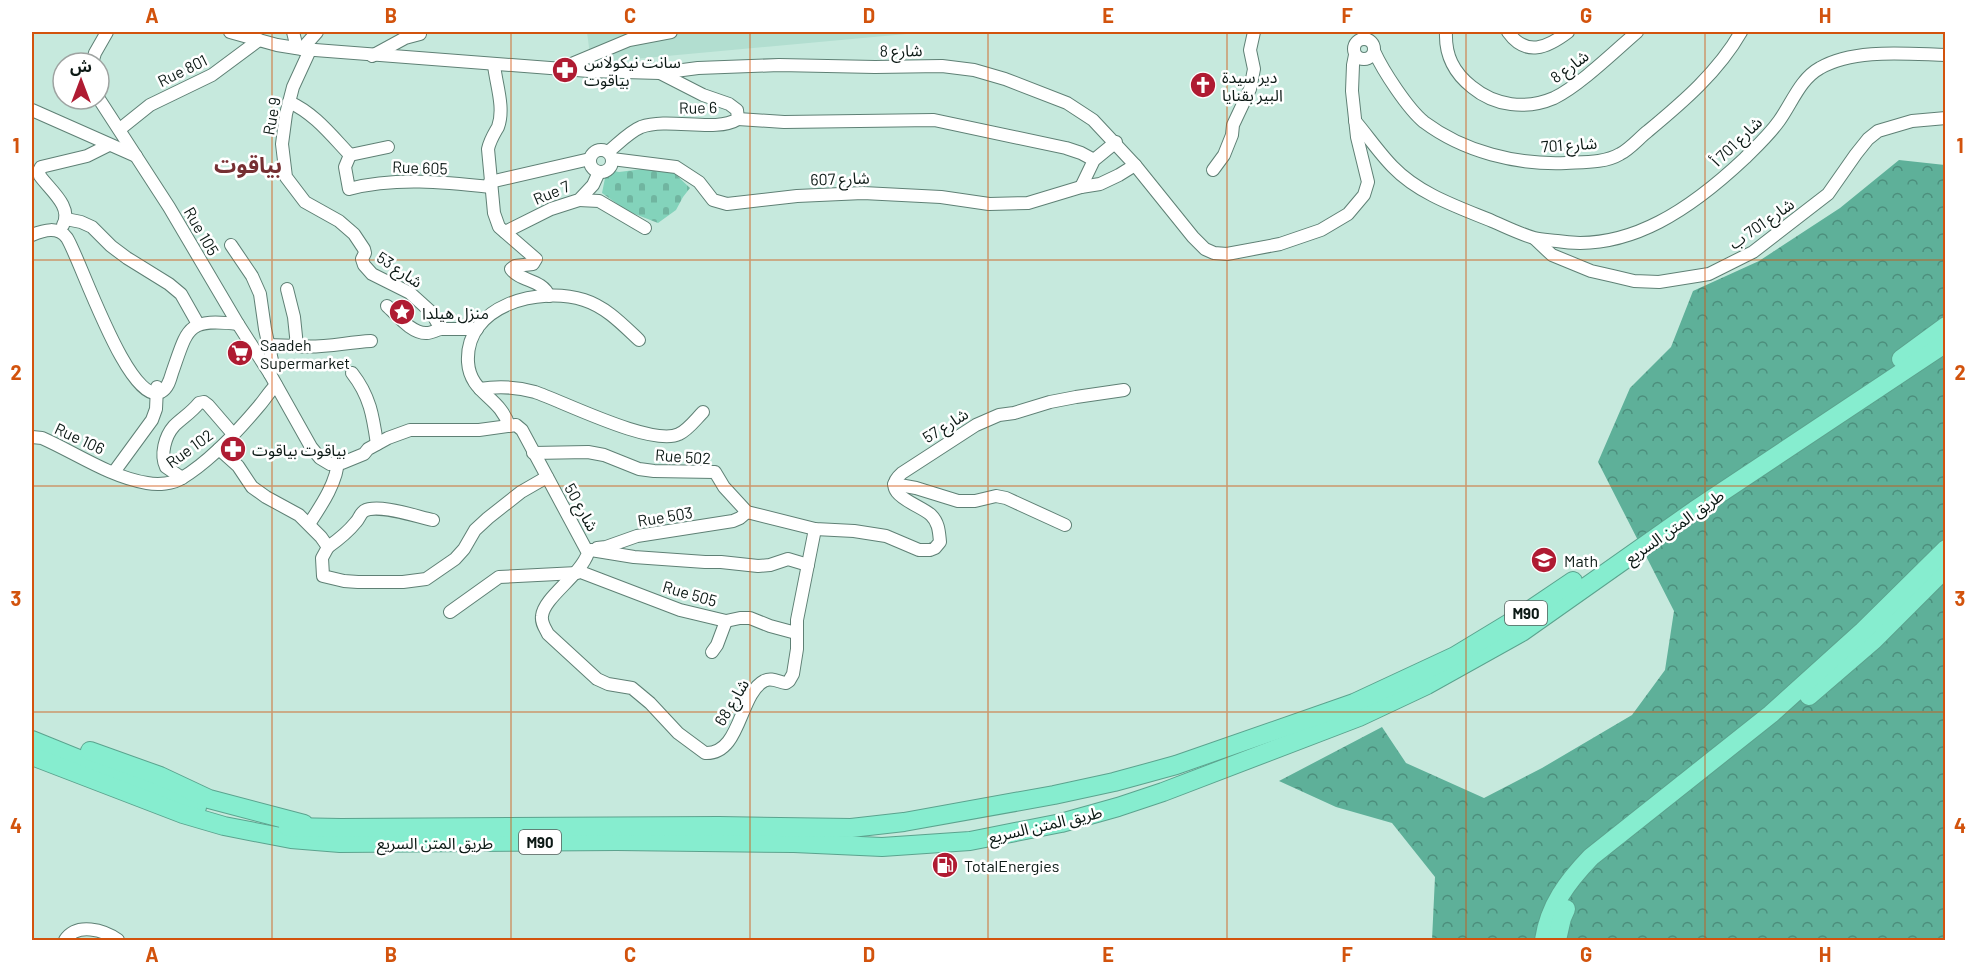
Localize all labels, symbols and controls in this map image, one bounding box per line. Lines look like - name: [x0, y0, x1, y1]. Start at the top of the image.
- text: A: [145, 3, 159, 27]
- text: B: [385, 3, 397, 27]
- text: C: [624, 3, 636, 27]
- text: D: [863, 3, 875, 27]
- text: E: [1102, 3, 1114, 27]
- text: F: [1341, 3, 1353, 27]
- text: G: [1580, 3, 1592, 27]
- text: H: [1819, 3, 1831, 27]
- street label: شارع 8: [879, 40, 923, 64]
- street label: شارع 8: [1546, 46, 1594, 90]
- street label: Rue 801: [154, 50, 210, 90]
- north arrow: [51, 51, 111, 111]
- place label: سانت نيكولاس بياقوت: [584, 52, 681, 90]
- pharmacy icon: سانت نيكولاس بياقوت: [550, 55, 580, 85]
- text: ش: [70, 56, 92, 76]
- place label: دير سيدة البير بقنايا: [1222, 67, 1283, 105]
- church icon: دير سيدة البير بقنايا: [1188, 70, 1218, 100]
- street label: Rue 9: [258, 95, 284, 137]
- street label: Rue 6: [679, 97, 717, 117]
- street label: شارع 701 أ: [1707, 112, 1768, 173]
- text: 1: [12, 133, 20, 157]
- street label: شارع 701: [1540, 133, 1598, 159]
- text: 1: [1956, 133, 1964, 157]
- district label: بياقوت: [214, 151, 282, 178]
- street label: Rue 605: [392, 157, 448, 177]
- street label: شارع 607: [810, 167, 870, 193]
- street label: Rue 7: [530, 176, 572, 208]
- street label: شارع 701 ب: [1725, 194, 1800, 256]
- street label: Rue 105: [181, 203, 223, 259]
- street label: شارع 53: [371, 247, 426, 294]
- place icon: منزل هيلدا: [387, 297, 417, 327]
- place label: منزل هيلدا: [422, 303, 489, 324]
- place label: Saadeh Supermarket: [260, 335, 350, 372]
- supermarket icon: Saadeh Supermarket: [225, 338, 255, 368]
- text: 2: [10, 360, 22, 384]
- text: 2: [1954, 360, 1966, 384]
- street label: شارع 57: [919, 404, 973, 450]
- street label: Rue 106: [52, 418, 108, 458]
- street label: Rue 102: [162, 425, 216, 471]
- pharmacy icon: بياقوت بياقوت: [218, 434, 248, 464]
- place label: بياقوت بياقوت: [252, 440, 346, 460]
- street label: Rue 502: [654, 445, 712, 467]
- street label: شارع 50: [558, 480, 603, 536]
- street label: طريق المتن السريع: [1621, 485, 1730, 570]
- street label: Rue 503: [636, 502, 694, 530]
- school or university icon: Math: [1529, 545, 1559, 575]
- place label: Math: [1564, 551, 1598, 570]
- street label: Rue 505: [661, 576, 719, 610]
- text: 3: [11, 586, 21, 610]
- text: 3: [1955, 586, 1965, 610]
- road number: M90: [1505, 601, 1547, 625]
- street label: شارع 68: [710, 675, 756, 731]
- street label: طريق المتن السريع: [986, 802, 1105, 850]
- text: 4: [10, 813, 22, 837]
- text: 4: [1954, 813, 1966, 837]
- road number: M90: [519, 830, 561, 854]
- street label: طريق المتن السريع: [377, 833, 493, 856]
- fuel station icon: TotalEnergies: [930, 850, 960, 880]
- place label: TotalEnergies: [964, 856, 1059, 875]
- text: A: [145, 942, 159, 966]
- text: B: [385, 942, 397, 966]
- text: C: [624, 942, 636, 966]
- text: D: [863, 942, 875, 966]
- text: E: [1102, 942, 1114, 966]
- text: F: [1341, 942, 1353, 966]
- text: G: [1580, 942, 1592, 966]
- text: H: [1819, 942, 1831, 966]

